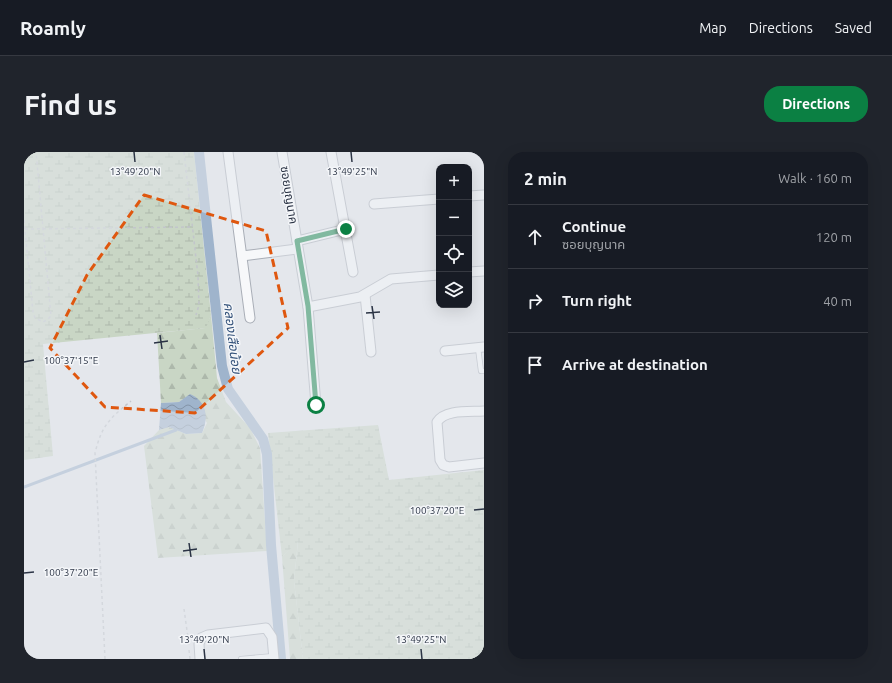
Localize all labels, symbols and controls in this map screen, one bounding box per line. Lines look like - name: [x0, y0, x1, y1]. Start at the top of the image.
- text: Roamly: [20, 17, 86, 39]
- text: Map: [699, 20, 727, 36]
- text: Directions: [749, 20, 813, 36]
- text: Saved: [835, 20, 872, 36]
- button: Directions: [764, 86, 868, 122]
- text: Find us: [24, 89, 117, 120]
- map controls: [436, 164, 472, 308]
- button: +: [436, 164, 472, 200]
- street label: ซอยบุญนาค: [278, 165, 300, 225]
- text: 13°49'20"N: [110, 166, 160, 177]
- text: 13°49'25"N: [327, 166, 377, 177]
- text: 2 min: [524, 169, 567, 188]
- text: Walk · 160 m: [778, 171, 852, 185]
- button: −: [436, 200, 472, 236]
- text: Continue: [562, 218, 626, 235]
- route end: [337, 220, 355, 238]
- icon: ahead: [524, 226, 546, 248]
- text: 120 m: [816, 230, 852, 244]
- button: locate: [436, 236, 472, 272]
- text: ซอยบุญนาค: [562, 237, 625, 251]
- button: layers: [436, 272, 472, 308]
- icon: right: [524, 290, 546, 312]
- text: Turn right: [562, 292, 632, 309]
- text: 40 m: [823, 294, 852, 308]
- water label: คลองเสือน้อย: [222, 302, 244, 376]
- icon: arrive: [524, 354, 546, 376]
- text: 100°37'15"E: [44, 355, 99, 366]
- text: Arrive at destination: [562, 356, 708, 373]
- route start: [307, 396, 325, 414]
- text: 100°37'20"E: [410, 505, 465, 516]
- text: 100°37'20"E: [44, 567, 99, 578]
- text: 13°49'20"N: [179, 634, 229, 645]
- text: 13°49'25"N: [396, 634, 446, 645]

